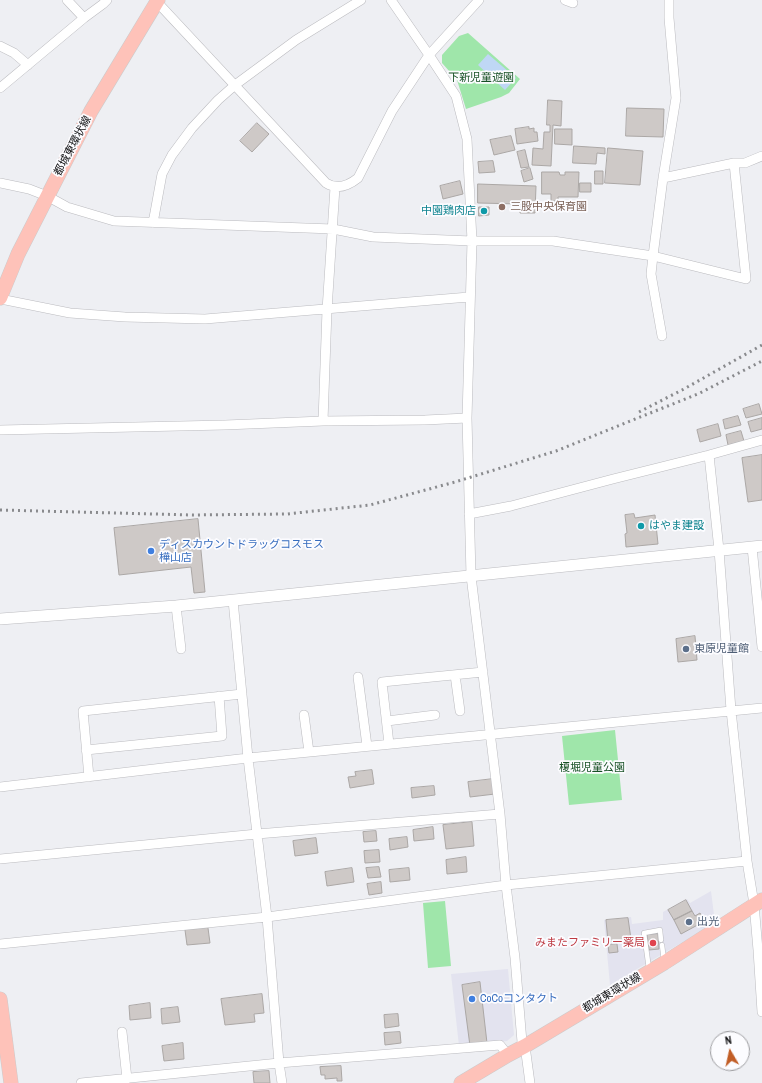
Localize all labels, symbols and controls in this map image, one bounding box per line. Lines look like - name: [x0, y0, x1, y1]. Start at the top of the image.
- park label: 下新児童遊園: [448, 71, 514, 85]
- street label: 都城東環状線: [52, 114, 94, 178]
- place label: 三股中央保育園: [510, 200, 587, 214]
- marker: 三股中央保育園: [497, 202, 507, 212]
- place label: 中園鶏肉店: [421, 204, 476, 218]
- marker: 中園鶏肉店: [479, 206, 489, 216]
- place label: はやま建設: [649, 519, 704, 533]
- marker: はやま建設: [636, 521, 646, 531]
- place label: ディスカウントドラッグコスモス 樺山店: [159, 538, 324, 564]
- marker: ディスカウントドラッグコスモス 樺山店: [146, 546, 156, 556]
- place label: 東原児童館: [694, 642, 749, 656]
- marker: 東原児童館: [681, 644, 691, 654]
- park label: 榎堀児童公園: [559, 761, 625, 775]
- place label: 出光: [697, 915, 719, 929]
- marker: 出光: [684, 917, 694, 927]
- place label: みまたファミリー薬局: [535, 936, 645, 950]
- marker: みまたファミリー薬局: [648, 938, 658, 948]
- street label: 都城東環状線: [580, 970, 644, 1016]
- place label: CoCoコンタクト: [480, 992, 558, 1006]
- marker: CoCoコンタクト: [467, 994, 477, 1004]
- north arrow: [710, 1031, 750, 1071]
- text: N: [724, 1033, 733, 1048]

